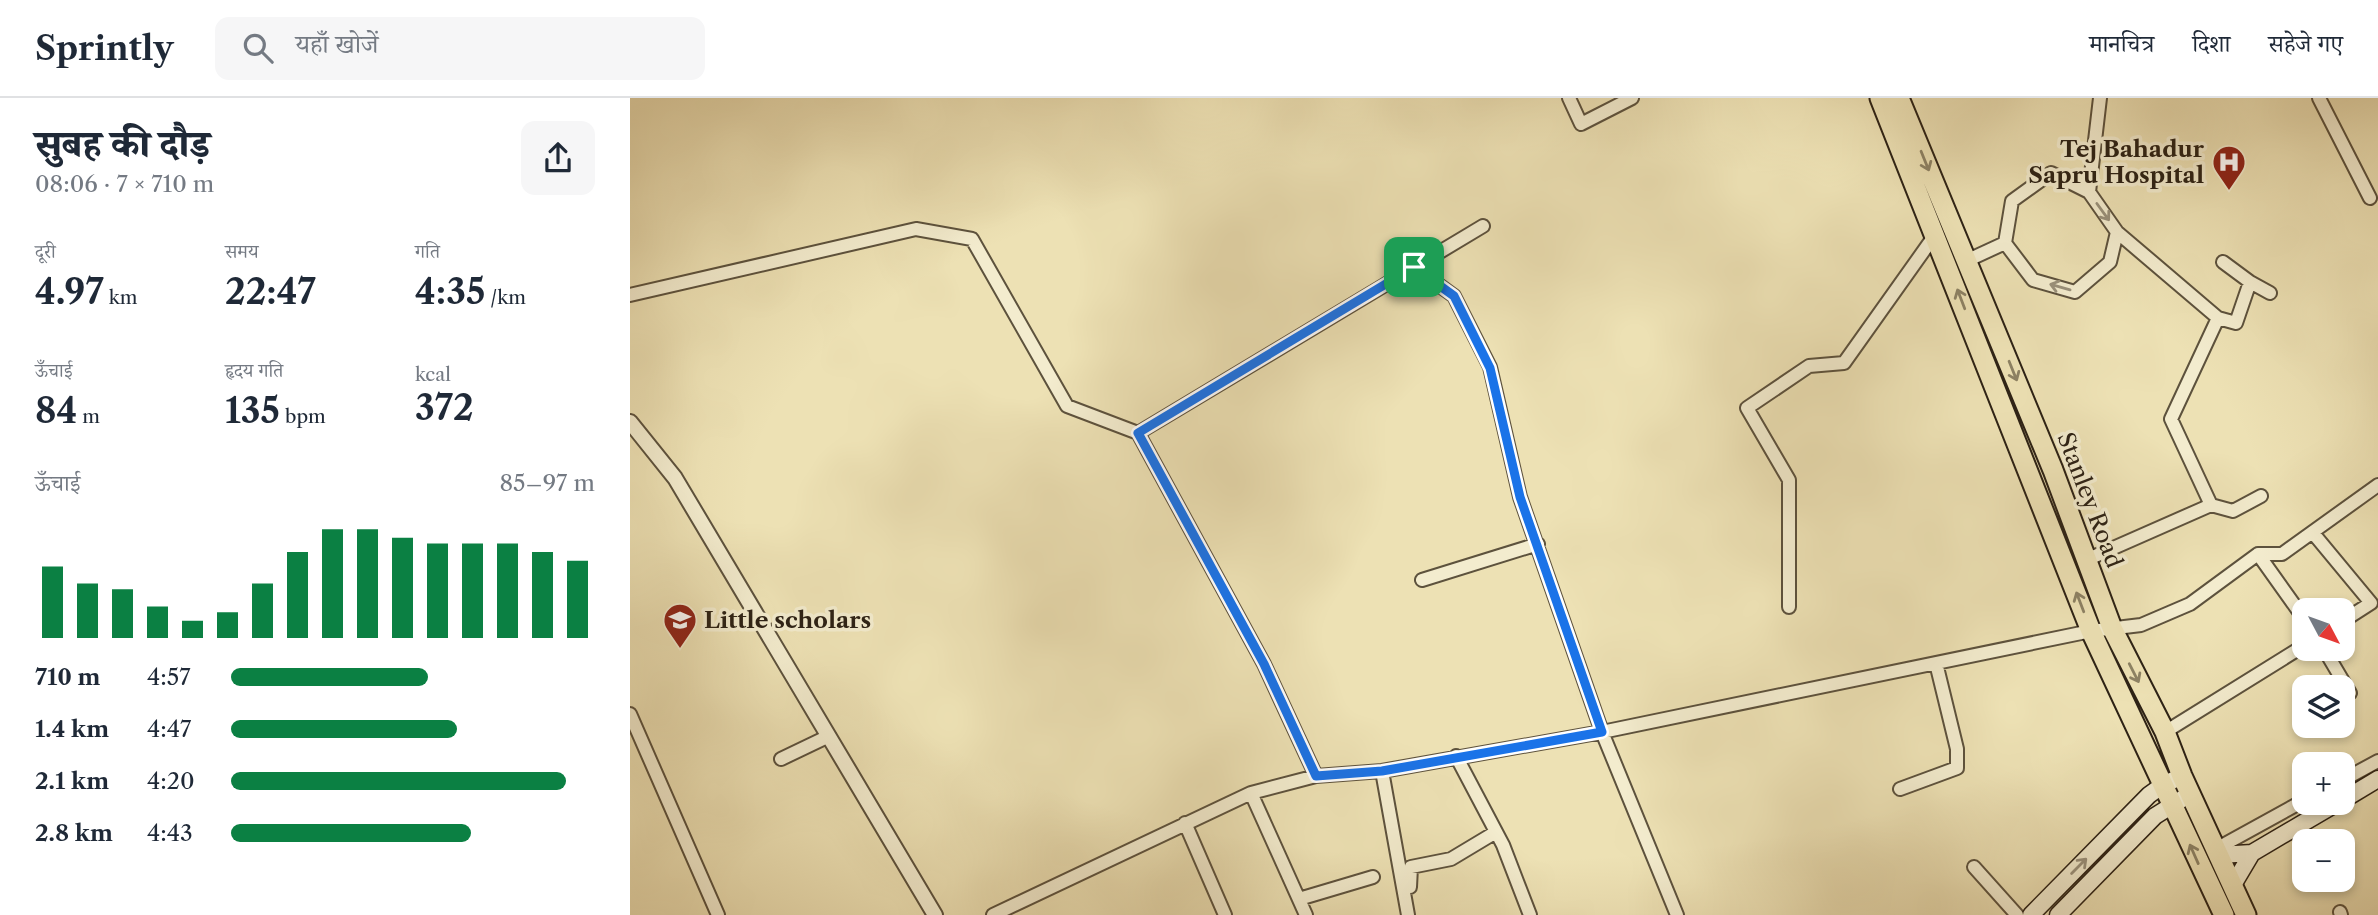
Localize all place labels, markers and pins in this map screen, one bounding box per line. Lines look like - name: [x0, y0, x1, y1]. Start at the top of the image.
- place label: Tej Bahadur Sapru Hospital: [2028, 135, 2205, 189]
- hospital icon: Tej Bahadur Sapru Hospital: [2210, 143, 2248, 192]
- pin: [1384, 237, 1444, 297]
- school or university icon: Little scholars: [661, 601, 699, 650]
- place label: Little scholars: [704, 606, 871, 634]

